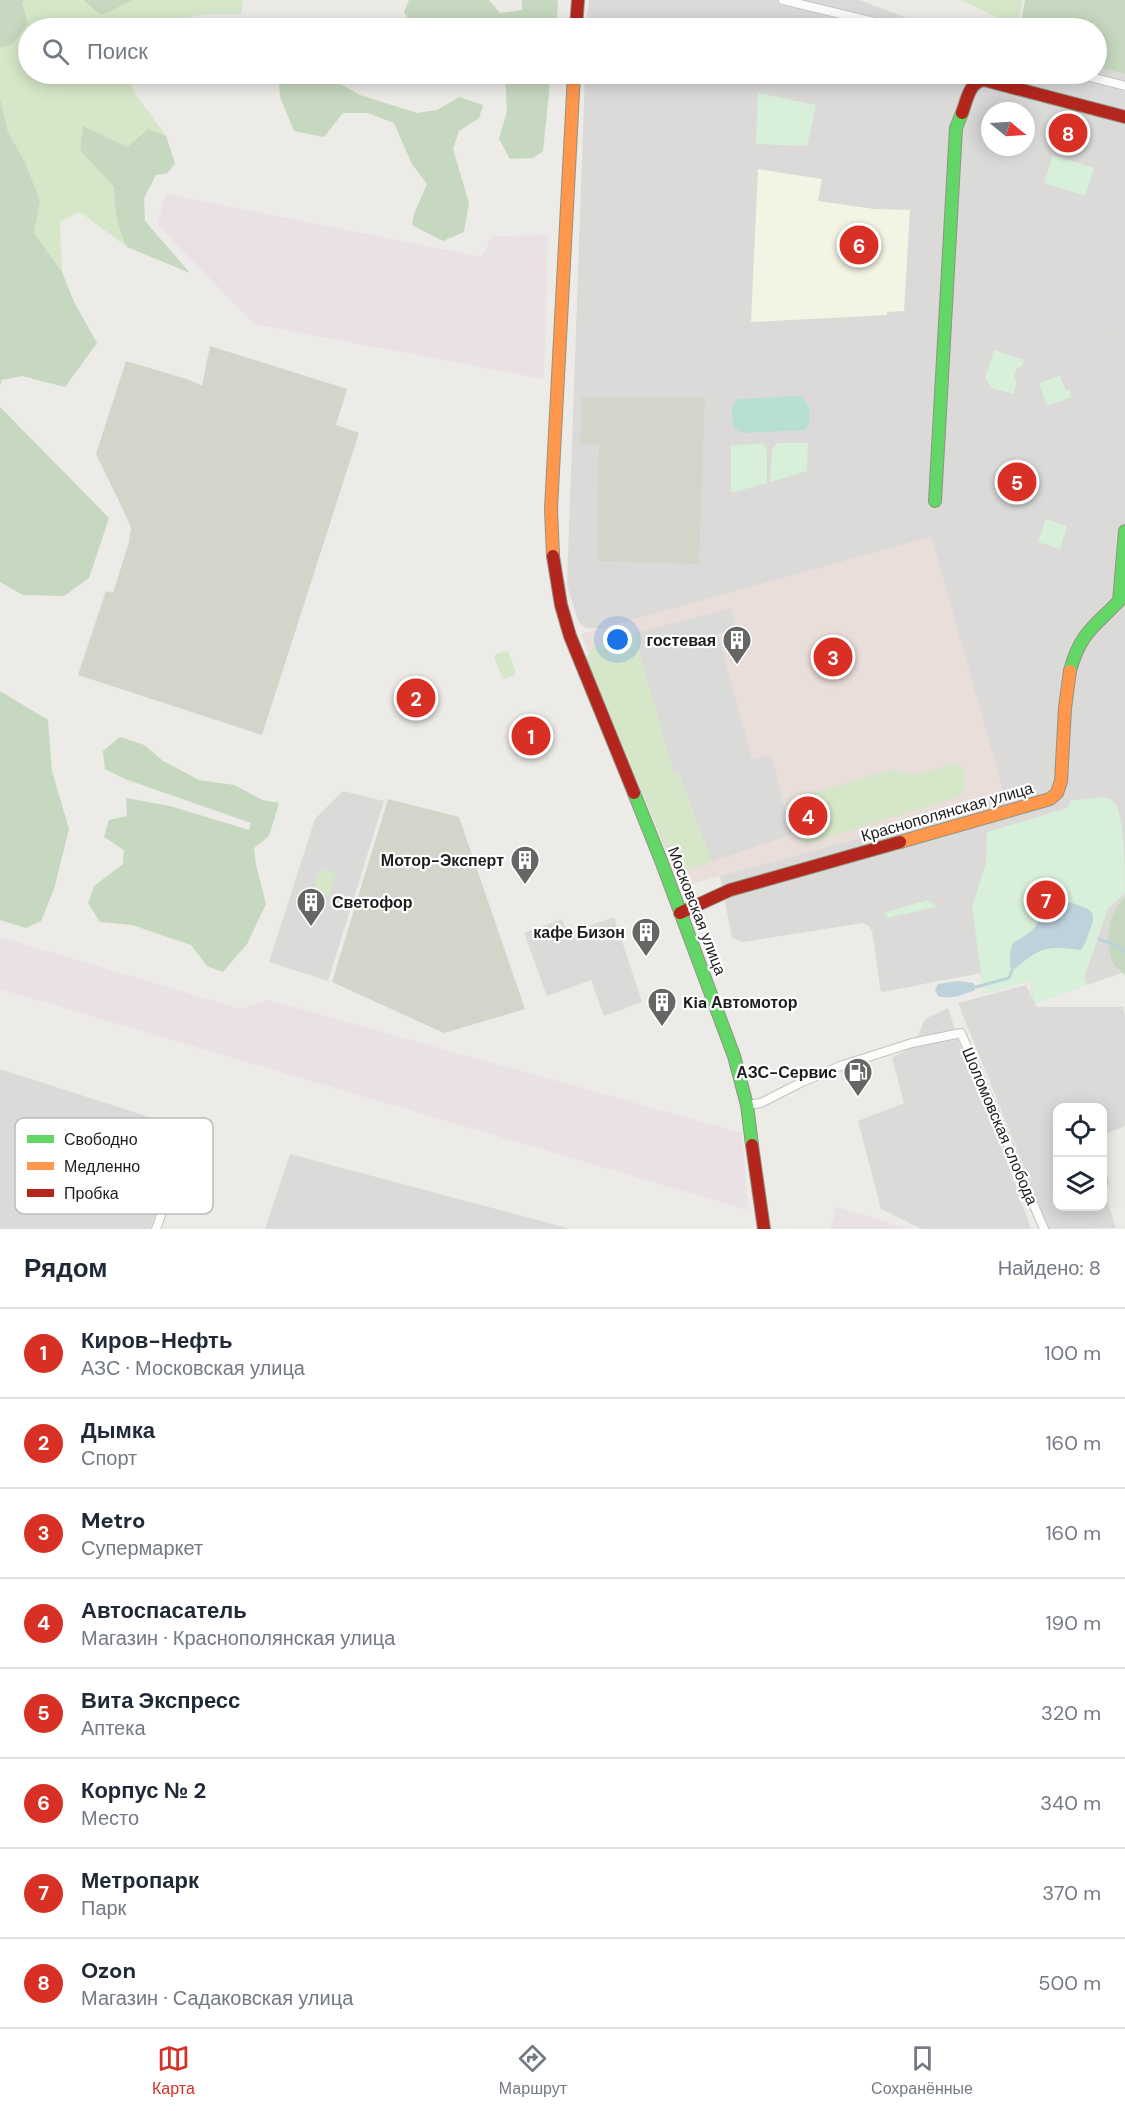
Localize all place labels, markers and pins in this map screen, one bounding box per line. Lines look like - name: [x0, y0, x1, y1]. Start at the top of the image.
- pin: 8: [1048, 110, 1088, 156]
- pin: 6: [840, 222, 878, 268]
- pin: 5: [998, 460, 1036, 504]
- building icon: гостевая: [721, 624, 753, 666]
- place label: гостевая: [646, 630, 716, 651]
- pin: 3: [814, 634, 852, 680]
- pin: 2: [396, 676, 436, 720]
- pin: 1: [512, 714, 550, 758]
- pin: 4: [788, 794, 828, 838]
- building icon: Мотор-Эксперт: [509, 844, 541, 886]
- place label: Мотор-Эксперт: [381, 850, 504, 871]
- pin: 7: [1026, 878, 1066, 922]
- building icon: Светофор: [295, 886, 327, 928]
- place label: Светофор: [332, 892, 413, 913]
- building icon: кафе Бизон: [630, 916, 662, 958]
- place label: кафе Бизон: [533, 922, 625, 943]
- building icon: Kia Автомотор: [646, 986, 678, 1028]
- place label: Kia Автомотор: [683, 992, 798, 1013]
- fuel station icon: АЗС-Сервис: [842, 1056, 874, 1098]
- place label: АЗС-Сервис: [736, 1062, 837, 1083]

